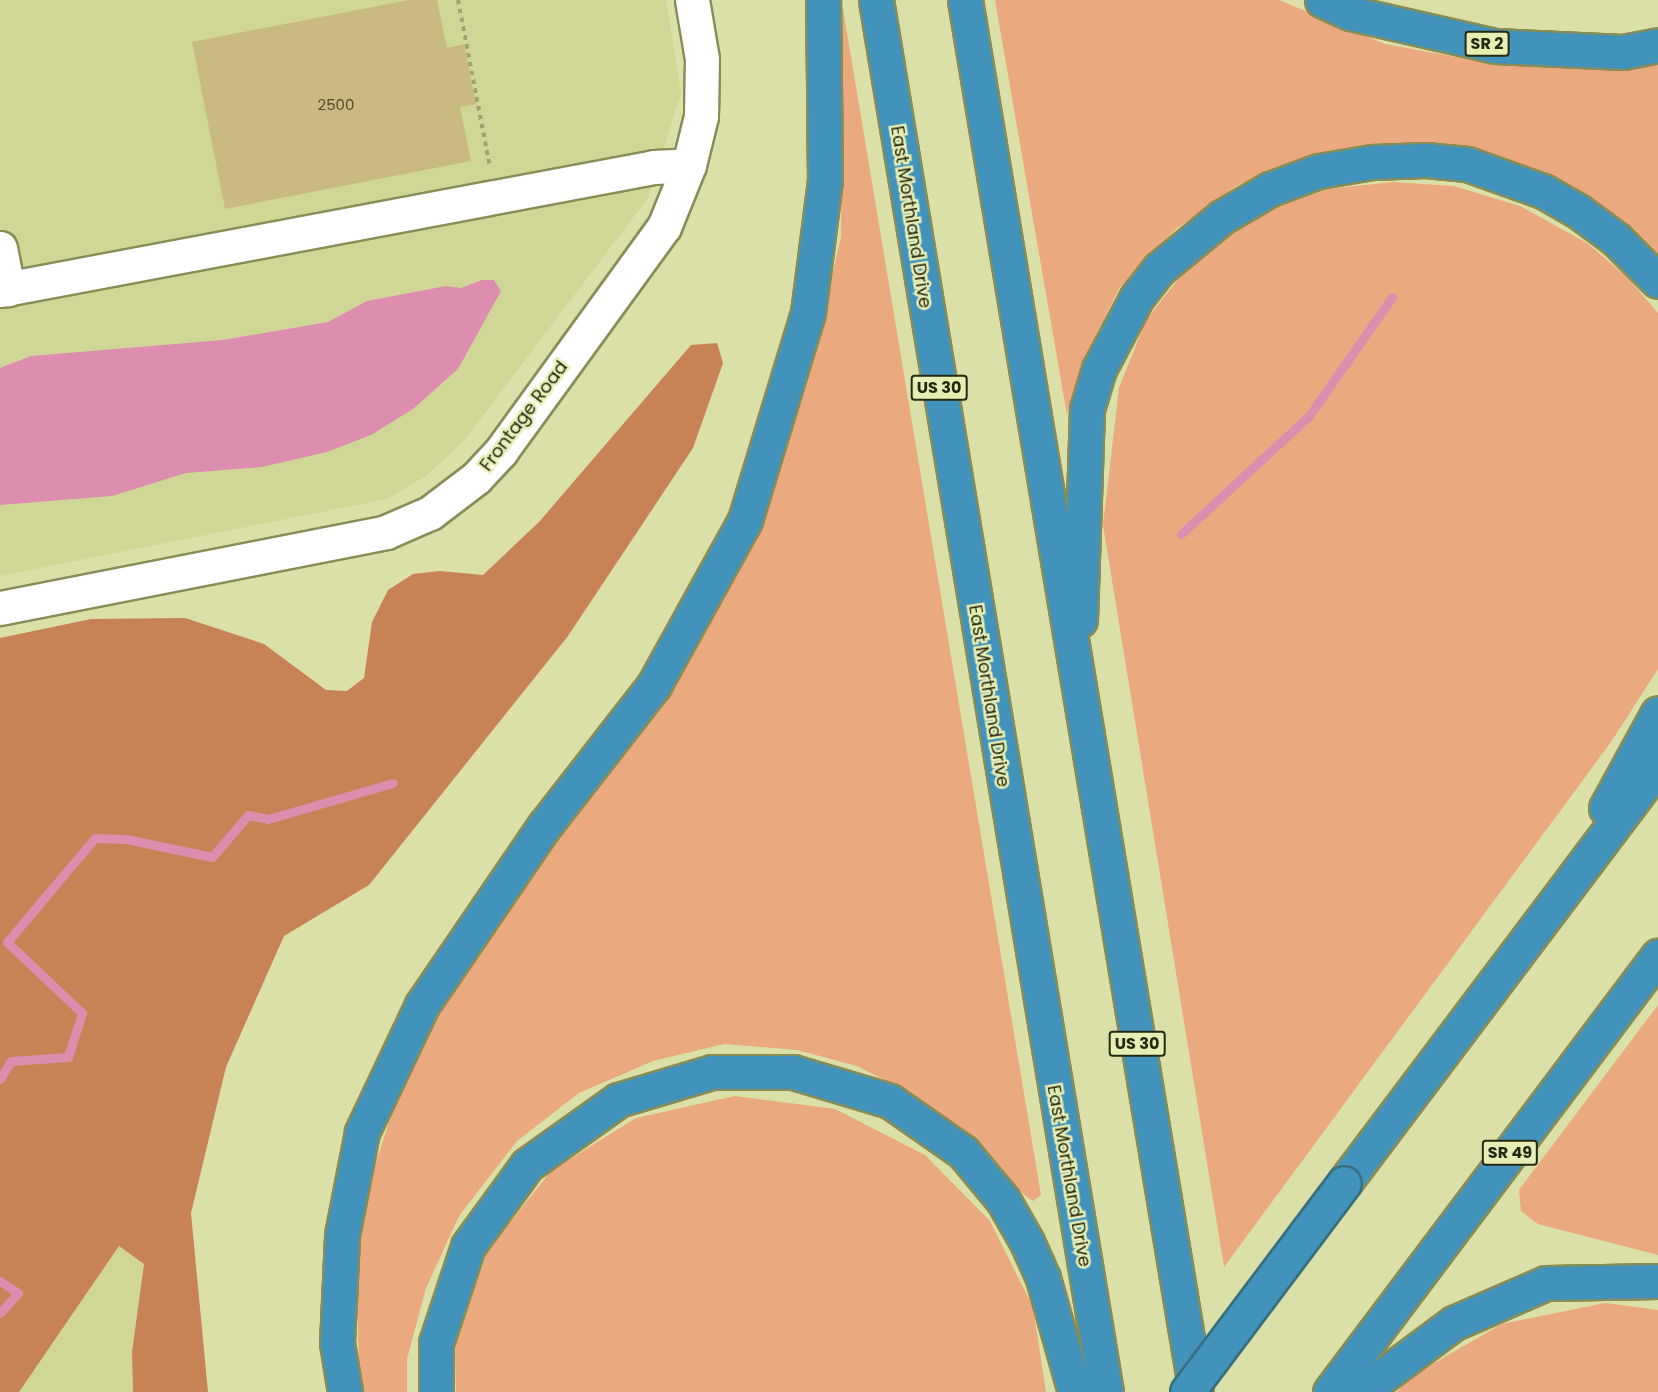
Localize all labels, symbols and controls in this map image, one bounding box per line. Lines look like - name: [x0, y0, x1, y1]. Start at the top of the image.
- road number: SR 2: [1464, 31, 1510, 57]
- house number: 2500: [318, 96, 354, 114]
- street label: East Morthland Drive: [886, 124, 936, 310]
- street label: Frontage Road: [476, 357, 572, 475]
- road number: US 30: [910, 375, 968, 401]
- street label: East Morthland Drive: [964, 603, 1014, 789]
- road number: US 30: [1108, 1031, 1166, 1057]
- street label: East Morthland Drive: [1042, 1083, 1096, 1269]
- road number: SR 49: [1482, 1140, 1538, 1166]

